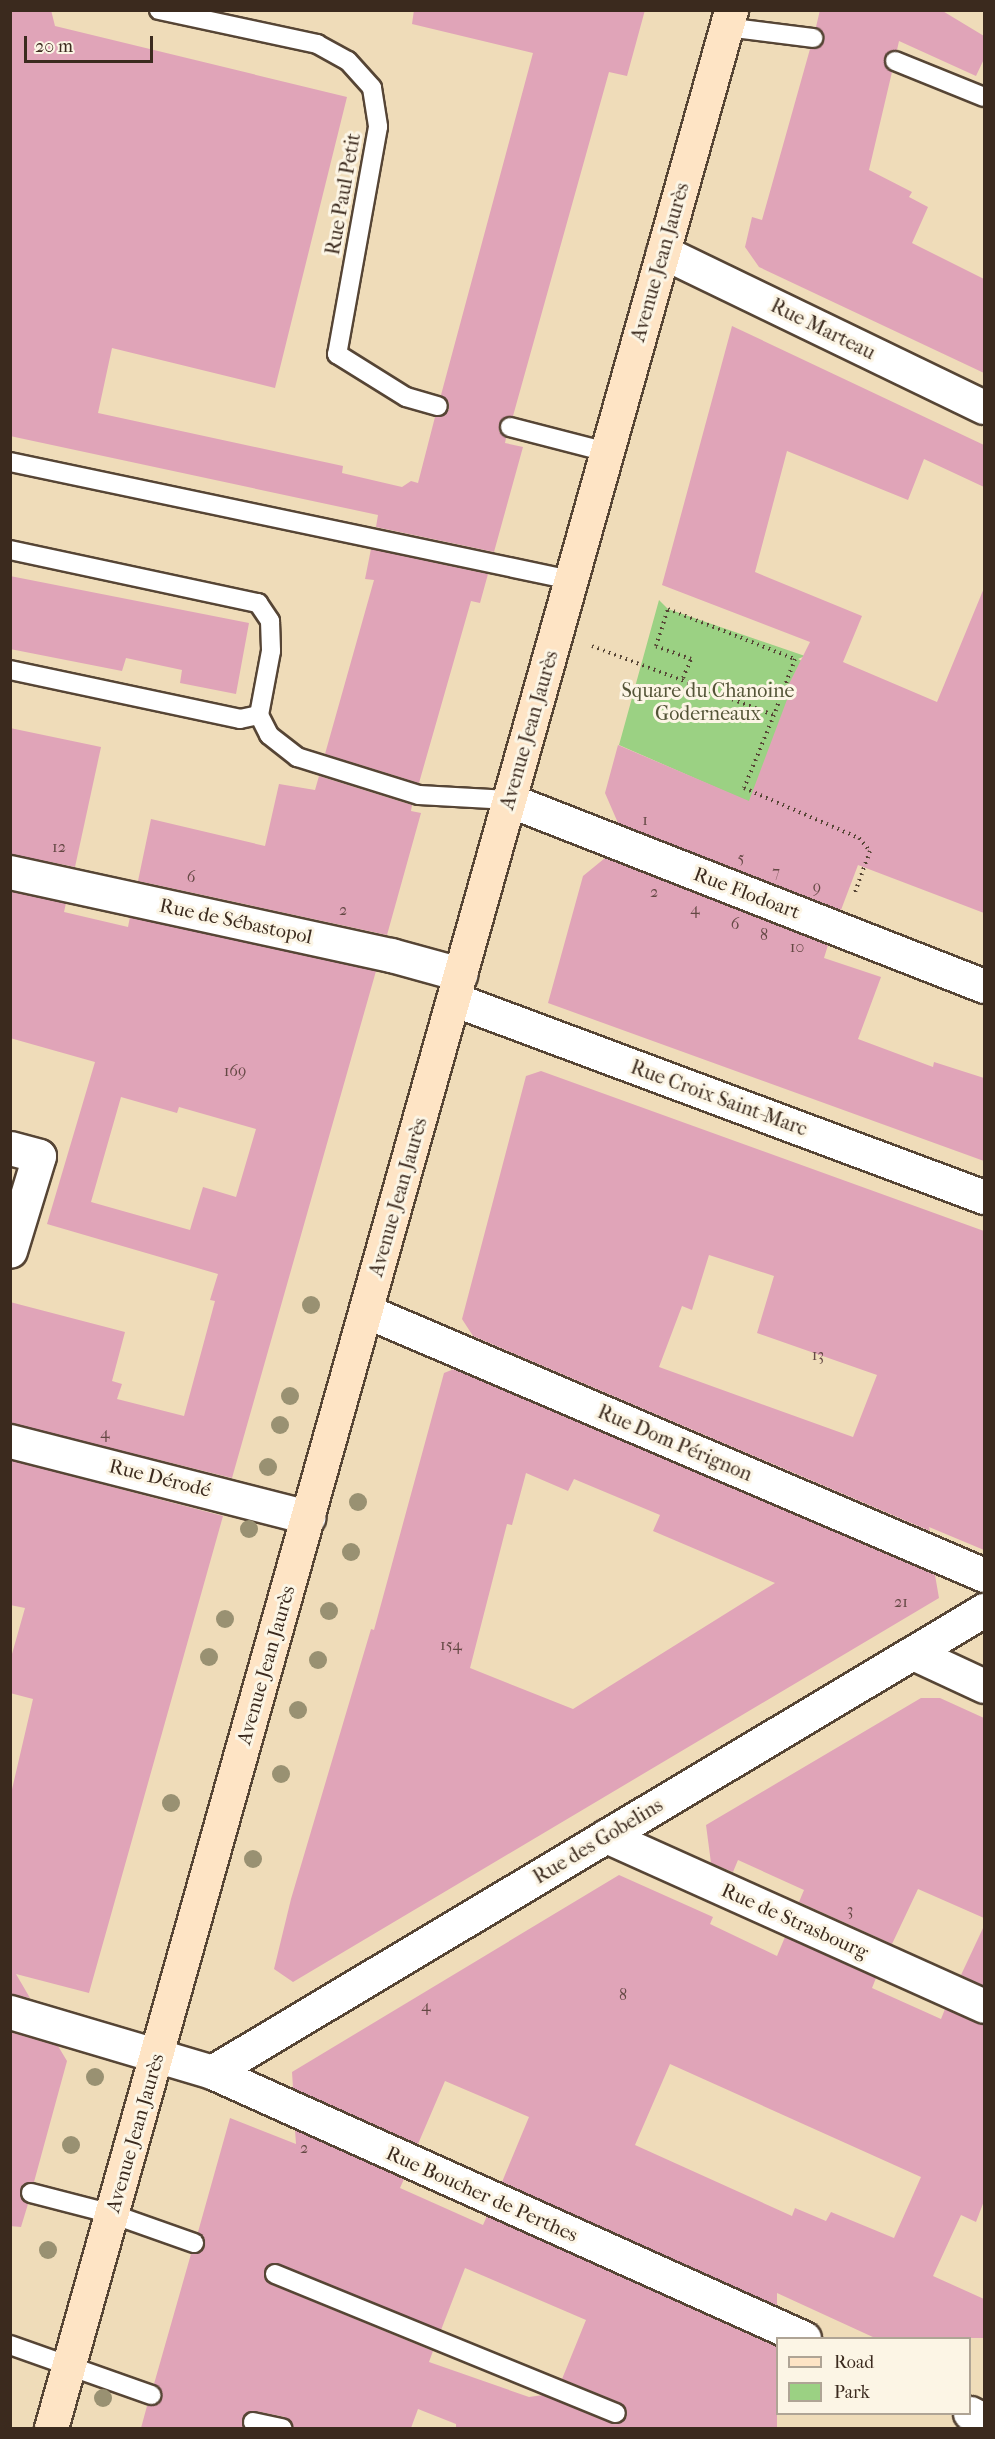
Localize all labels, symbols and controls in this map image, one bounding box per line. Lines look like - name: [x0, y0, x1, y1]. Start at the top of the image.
- scale bar: [27, 24, 156, 62]
- text: 20 m: [35, 36, 73, 57]
- street label: Rue Paul Petit: [320, 131, 366, 257]
- street label: Avenue Jean Jaurès: [626, 180, 694, 344]
- street label: Rue Marteau: [767, 293, 879, 365]
- street label: Avenue Jean Jaurès: [495, 648, 563, 812]
- park label: Square du Chanoine Goderneaux: [621, 678, 795, 725]
- house number: 1: [642, 810, 648, 830]
- house number: 12: [52, 837, 66, 857]
- house number: 5: [738, 848, 744, 868]
- street label: Rue Flodoart: [690, 862, 804, 924]
- house number: 7: [772, 862, 780, 882]
- house number: 6: [187, 867, 195, 887]
- house number: 9: [813, 877, 821, 897]
- house number: 2: [650, 882, 658, 902]
- street label: Rue de Sébastopol: [157, 893, 315, 949]
- house number: 4: [690, 899, 700, 919]
- house number: 2: [339, 900, 347, 920]
- house number: 6: [731, 914, 739, 934]
- house number: 8: [760, 925, 768, 945]
- house number: 10: [790, 937, 804, 957]
- street label: Rue Croix Saint-Marc: [627, 1055, 811, 1141]
- house number: 169: [224, 1061, 246, 1081]
- street label: Avenue Jean Jaurès: [364, 1115, 432, 1279]
- house number: 13: [812, 1345, 824, 1365]
- street label: Rue Dom Pérignon: [594, 1400, 756, 1486]
- house number: 4: [100, 1423, 110, 1443]
- street label: Rue Dérodé: [107, 1454, 213, 1502]
- street label: Avenue Jean Jaurès: [232, 1583, 300, 1747]
- house number: 21: [894, 1592, 908, 1612]
- house number: 154: [440, 1635, 462, 1655]
- street label: Rue des Gobelins: [529, 1793, 667, 1889]
- street label: Rue de Strasbourg: [718, 1878, 872, 1964]
- house number: 3: [847, 1900, 853, 1920]
- house number: 8: [619, 1985, 627, 2005]
- house number: 4: [421, 1996, 431, 2016]
- street label: Avenue Jean Jaurès: [101, 2051, 169, 2215]
- house number: 2: [300, 2138, 308, 2158]
- street label: Rue Boucher de Perthes: [383, 2141, 581, 2247]
- legend: [776, 2337, 971, 2415]
- text: Road: [834, 2352, 874, 2373]
- text: Park: [834, 2382, 870, 2403]

